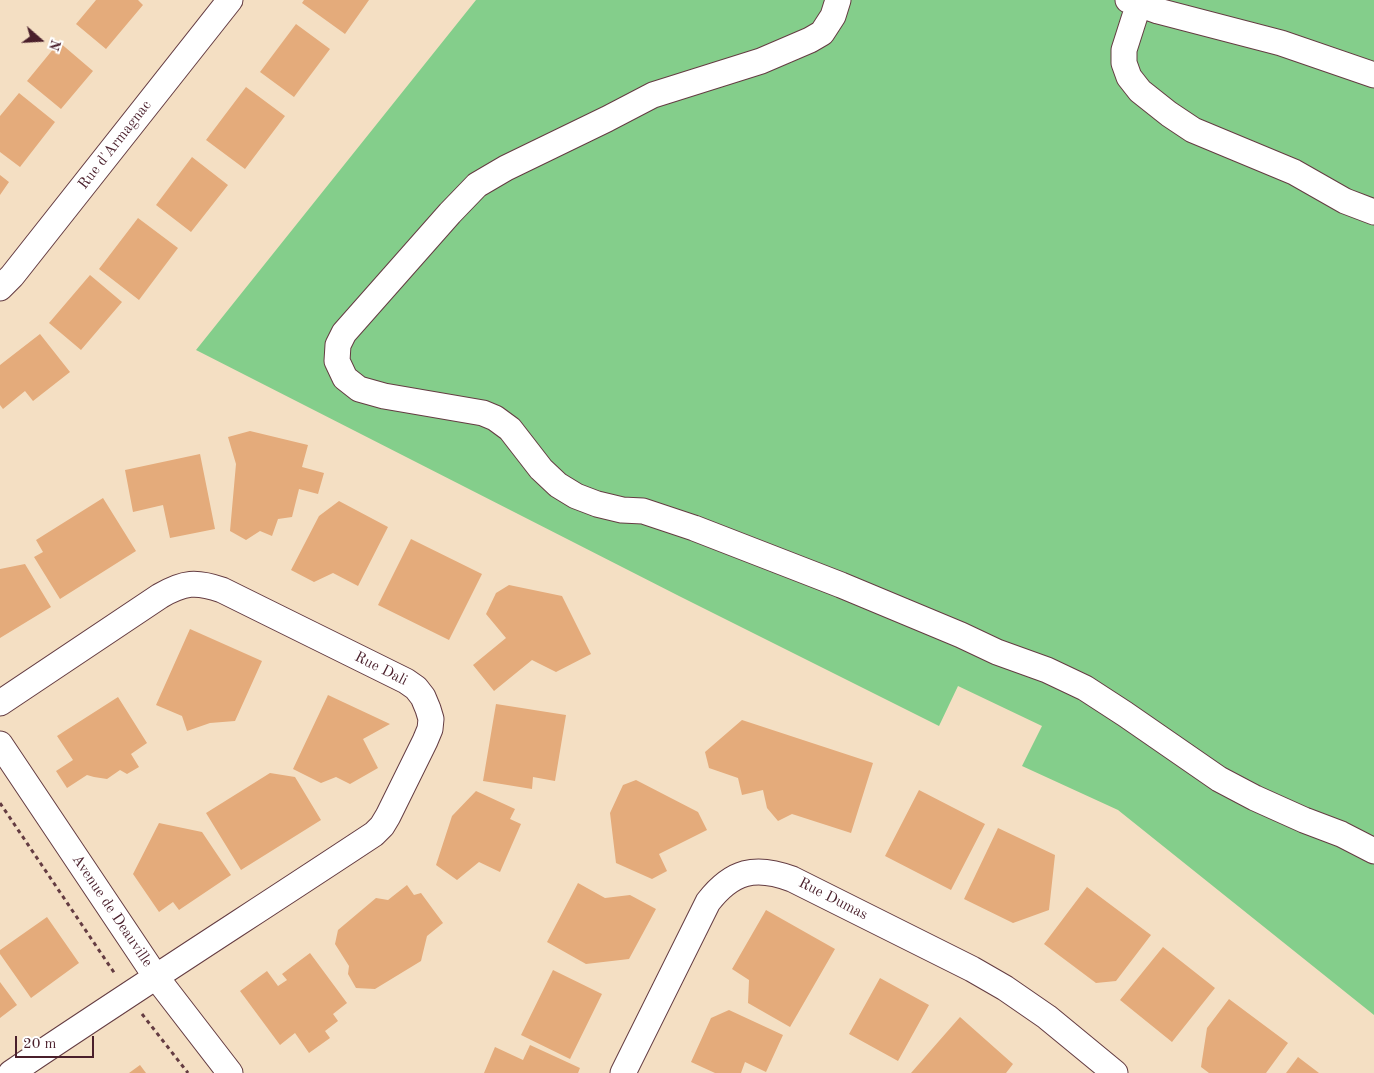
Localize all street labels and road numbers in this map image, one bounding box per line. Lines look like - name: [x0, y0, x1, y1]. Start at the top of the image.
- street label: Rue d'Armagnac: [75, 97, 155, 193]
- street label: Rue Dali: [351, 648, 411, 690]
- street label: Avenue de Deauville: [68, 851, 156, 971]
- street label: Rue Dumas: [795, 874, 871, 924]

